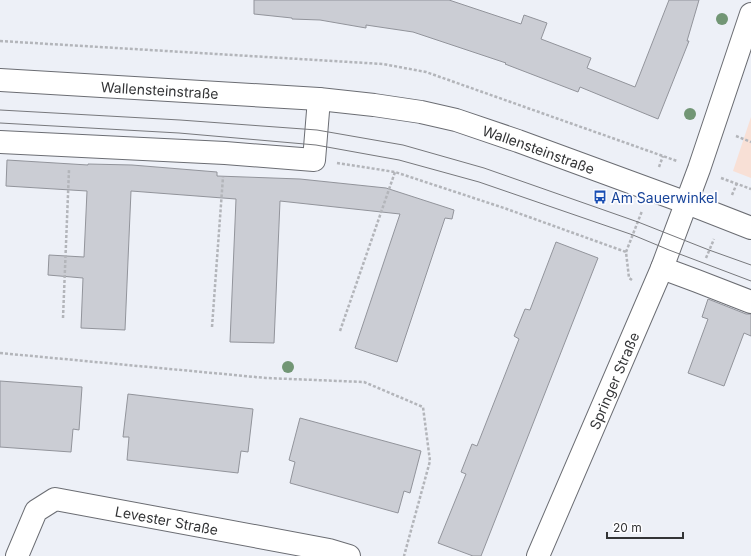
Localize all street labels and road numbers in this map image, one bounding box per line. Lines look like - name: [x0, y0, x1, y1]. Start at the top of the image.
- street label: Wallensteinstraße: [100, 78, 219, 102]
- street label: Wallensteinstraße: [481, 121, 597, 177]
- street label: Springer Straße: [585, 329, 642, 432]
- street label: Levester Straße: [114, 502, 220, 538]

